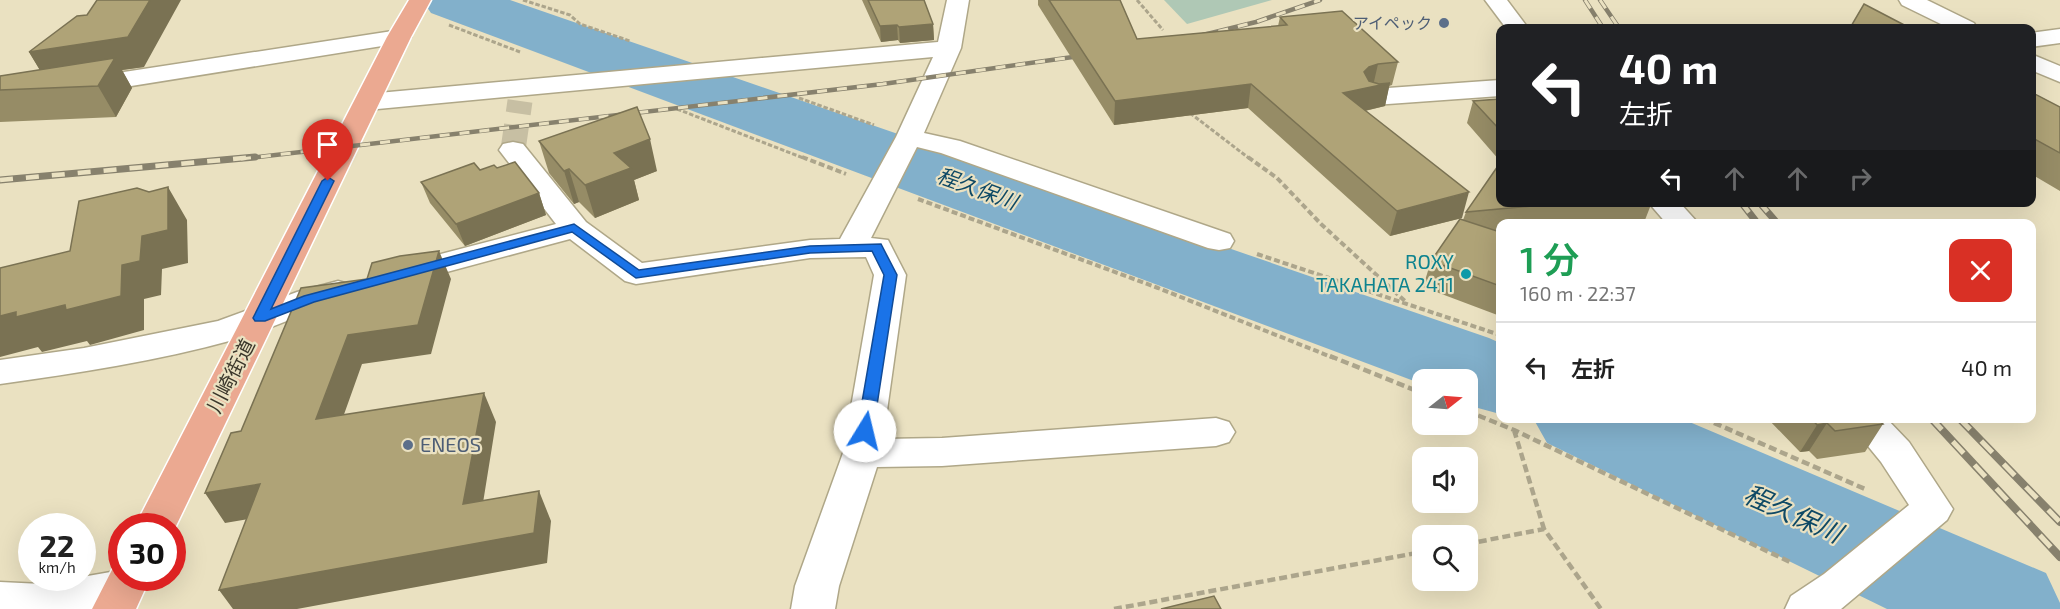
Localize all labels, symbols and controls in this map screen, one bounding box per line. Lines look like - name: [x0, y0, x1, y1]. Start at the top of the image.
- place label: アイペック: [1353, 13, 1432, 32]
- marker: アイペック: [1437, 16, 1451, 30]
- text: 40 m: [1619, 42, 1718, 92]
- icon: left: [1520, 48, 1598, 126]
- text: 左折: [1619, 97, 1673, 129]
- pin: [302, 119, 353, 181]
- icon: arrive: [311, 128, 344, 161]
- water label: 程久保川: [934, 161, 1023, 214]
- icon: left: [1655, 162, 1688, 195]
- icon: ahead: [1718, 162, 1751, 195]
- icon: ahead: [1781, 162, 1814, 195]
- icon: right: [1844, 162, 1877, 195]
- text: 1 分: [1520, 237, 1579, 280]
- button: close: [1949, 239, 2012, 302]
- place label: ROXY TAKAHATA 2411: [1316, 249, 1455, 296]
- marker: ROXY TAKAHATA 2411: [1459, 267, 1473, 281]
- text: 160 m · 22:37: [1520, 281, 1636, 305]
- street label: 川崎街道: [201, 334, 259, 417]
- icon: left: [1520, 351, 1553, 384]
- text: 40 m: [1961, 354, 2012, 380]
- text: 左折: [1571, 355, 1615, 381]
- north arrow: [1412, 369, 1478, 435]
- map controls: [1412, 369, 1478, 591]
- position arrow: [833, 399, 897, 463]
- place label: ENEOS: [420, 432, 481, 456]
- marker: ENEOS: [401, 438, 415, 452]
- button: sound: [1412, 447, 1478, 513]
- water label: 程久保川: [1740, 477, 1850, 549]
- speed limit sign: 30: [108, 513, 186, 591]
- button: search: [1412, 525, 1478, 591]
- text: 22: [40, 527, 74, 563]
- text: km/h: [38, 558, 76, 576]

